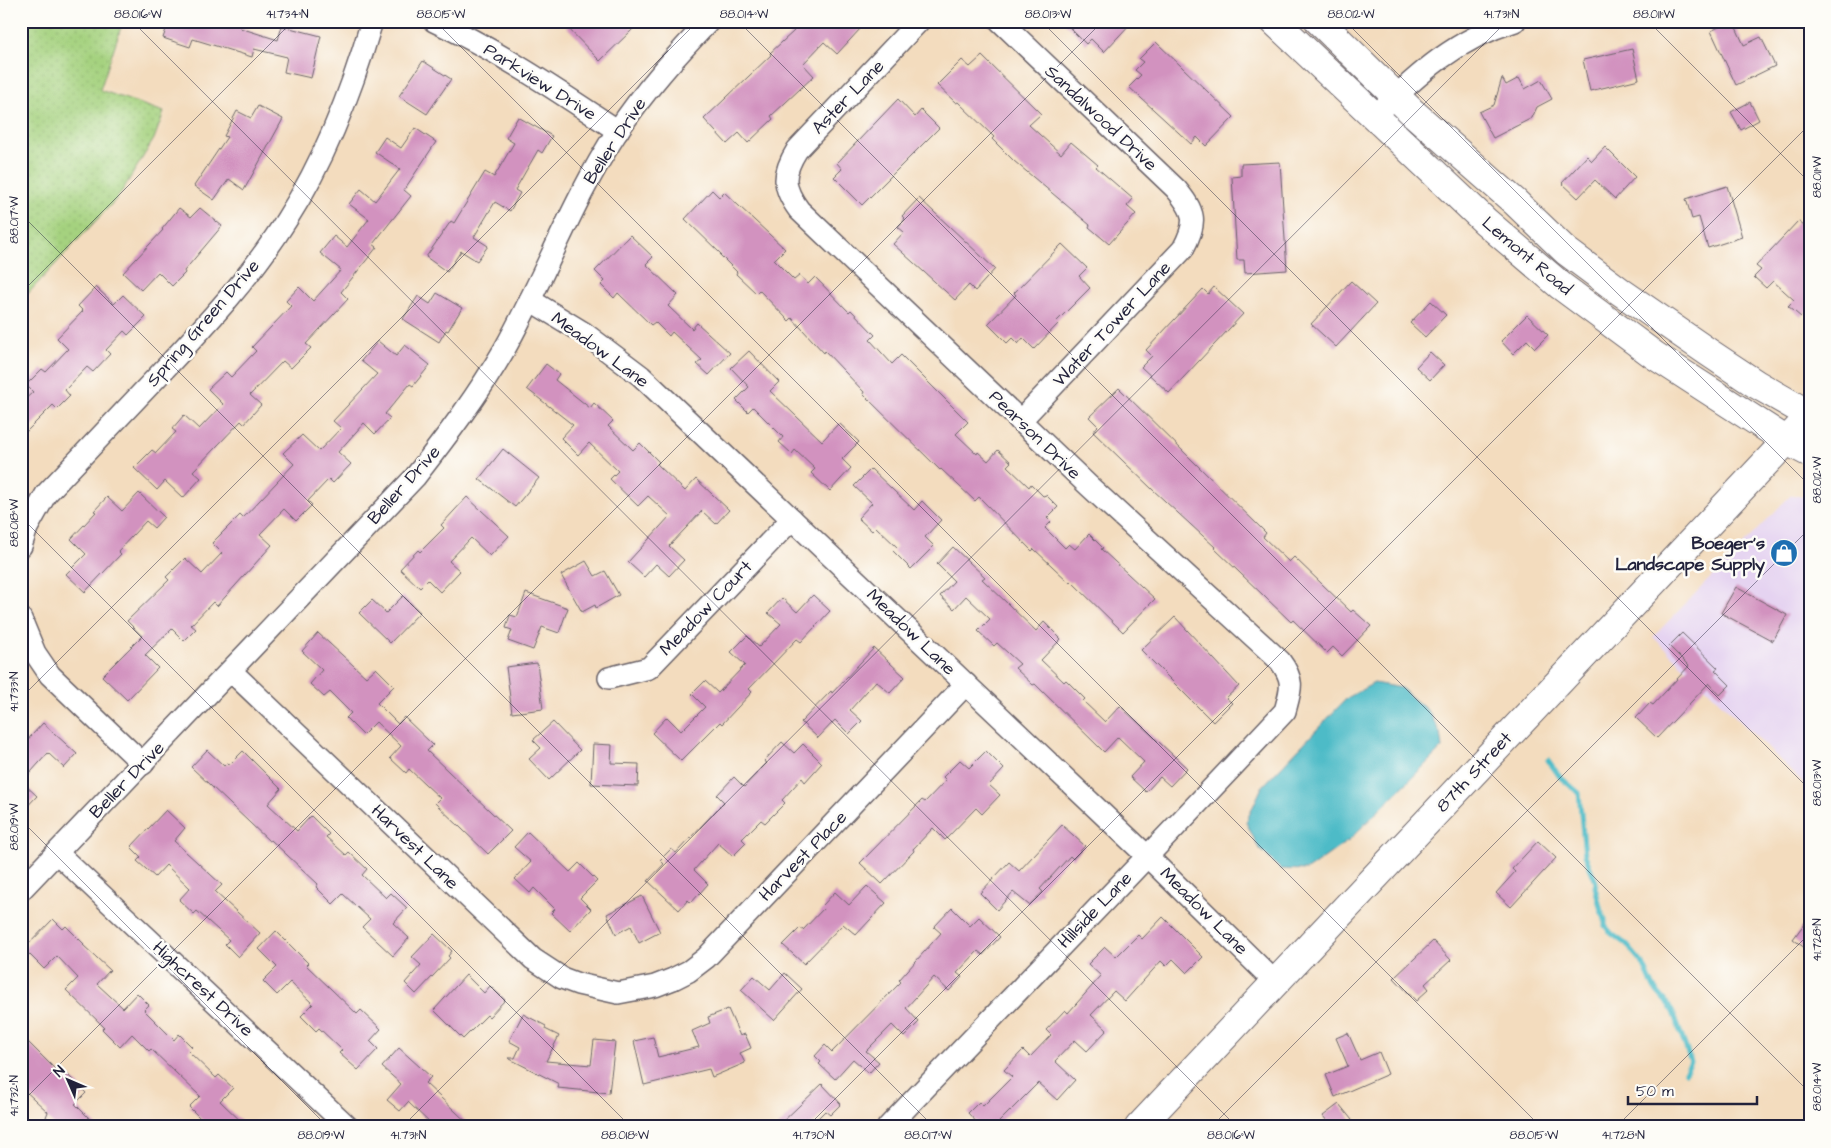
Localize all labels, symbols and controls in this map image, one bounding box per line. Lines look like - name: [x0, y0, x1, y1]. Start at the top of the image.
- text: 88.016°W: [114, 6, 163, 23]
- text: 41.734°N: [265, 6, 309, 23]
- text: 88.015°W: [417, 6, 466, 23]
- text: 88.014°W: [720, 6, 769, 23]
- text: 88.013°W: [1025, 6, 1072, 23]
- text: 88.012°W: [1327, 6, 1375, 23]
- text: 41.731°N: [1483, 6, 1520, 23]
- text: 88.011°W: [1633, 6, 1676, 23]
- street label: Parkview Drive: [479, 37, 601, 127]
- street label: Aster Lane: [806, 54, 890, 140]
- street label: Sandalwood Drive: [1039, 59, 1163, 177]
- street label: Beller Drive: [578, 93, 652, 189]
- text: 88.011°W: [1809, 155, 1826, 198]
- text: 88.017°W: [6, 195, 23, 244]
- street label: Lemont Road: [1476, 211, 1578, 301]
- street label: Spring Green Drive: [141, 254, 266, 393]
- street label: Water Tower Lane: [1047, 256, 1177, 392]
- street label: Meadow Lane: [546, 306, 654, 394]
- street label: Pearson Drive: [983, 385, 1087, 486]
- street label: Beller Drive: [362, 440, 446, 530]
- text: 88.012°W: [1809, 456, 1826, 504]
- text: 88.018°W: [6, 498, 23, 547]
- place label: Boeger's Landscape Supply: [1615, 531, 1765, 578]
- shop icon: Boeger's Landscape Supply: [1769, 538, 1799, 568]
- street label: Meadow Court: [654, 554, 759, 661]
- street label: Meadow Lane: [861, 583, 961, 681]
- text: 41.733°N: [6, 671, 23, 713]
- street label: 87th Street: [1430, 726, 1518, 818]
- street label: Beller Drive: [84, 736, 170, 824]
- text: 88.013°W: [1809, 759, 1826, 806]
- street label: Harvest Lane: [366, 799, 464, 895]
- text: 88.019°W: [6, 803, 23, 851]
- street label: Harvest Place: [753, 805, 853, 907]
- street label: Meadow Lane: [1154, 861, 1254, 961]
- street label: Hillside Lane: [1052, 866, 1138, 954]
- text: 41.728°N: [1809, 918, 1826, 962]
- street label: Highcrest Drive: [146, 936, 259, 1043]
- north arrow: [42, 1056, 92, 1106]
- text: N: [49, 1061, 70, 1082]
- text: 88.014°W: [1809, 1062, 1826, 1111]
- scale bar: [1628, 1073, 1757, 1105]
- text: 41.732°N: [6, 1075, 23, 1117]
- text: 50 m: [1636, 1081, 1674, 1102]
- text: 88.019°W: [297, 1127, 345, 1144]
- text: 41.731°N: [390, 1127, 427, 1144]
- text: 88.018°W: [601, 1127, 650, 1144]
- text: 41.730°N: [792, 1127, 835, 1144]
- text: 88.017°W: [904, 1127, 953, 1144]
- text: 88.016°W: [1207, 1127, 1256, 1144]
- text: 88.015°W: [1510, 1127, 1559, 1144]
- text: 41.728°N: [1601, 1127, 1645, 1144]

